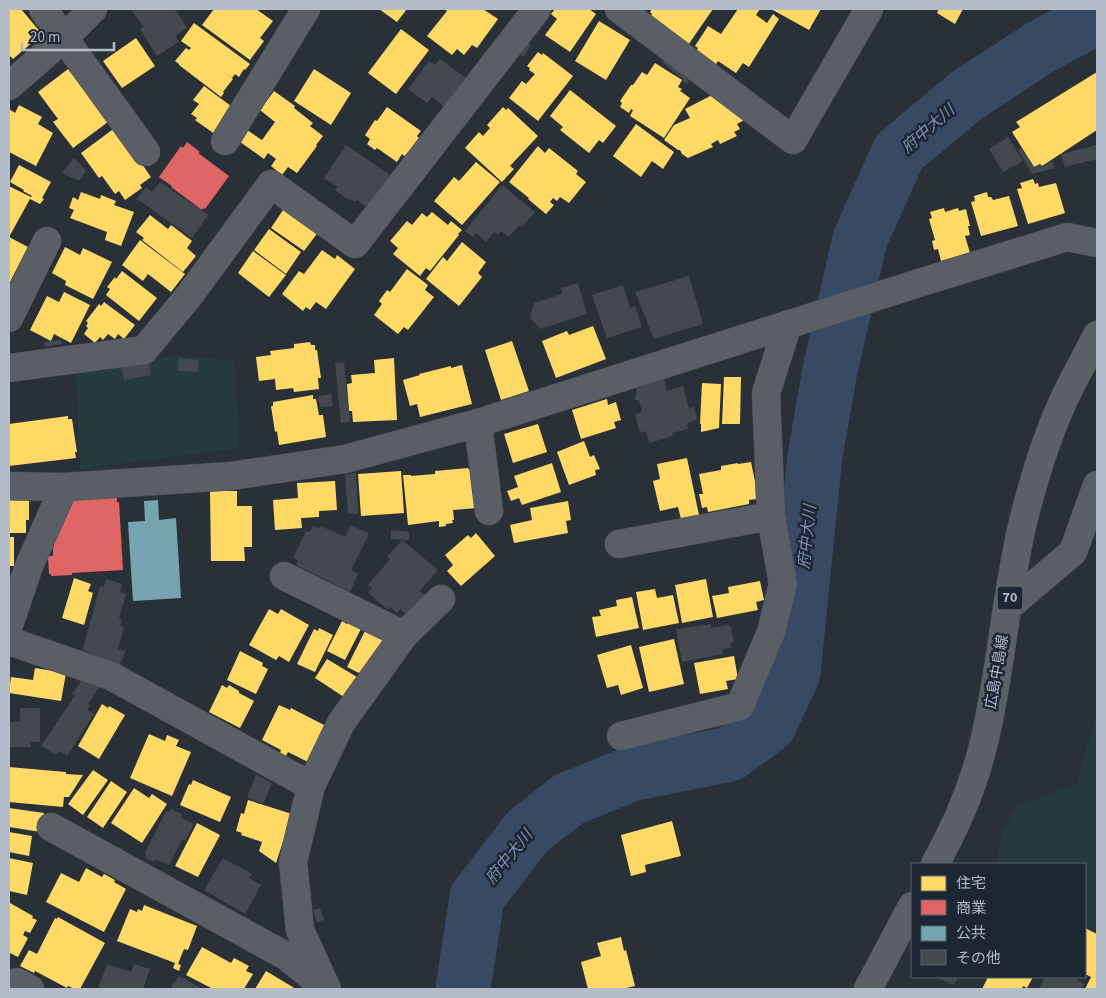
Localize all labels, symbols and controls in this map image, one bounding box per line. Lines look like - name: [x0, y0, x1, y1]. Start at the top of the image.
- scale bar: [22, 20, 115, 52]
- text: 20 m: [30, 27, 60, 48]
- water label: 府中大川: [897, 98, 961, 158]
- water label: 府中大川: [793, 502, 821, 570]
- road number: 70: [998, 586, 1022, 610]
- street label: 広島中島線: [980, 633, 1014, 711]
- water label: 府中大川: [480, 824, 539, 889]
- legend: [911, 863, 1086, 978]
- text: 住宅: [956, 873, 986, 894]
- text: 商業: [956, 898, 986, 919]
- text: 公共: [956, 923, 986, 944]
- text: その他: [956, 948, 1001, 969]

